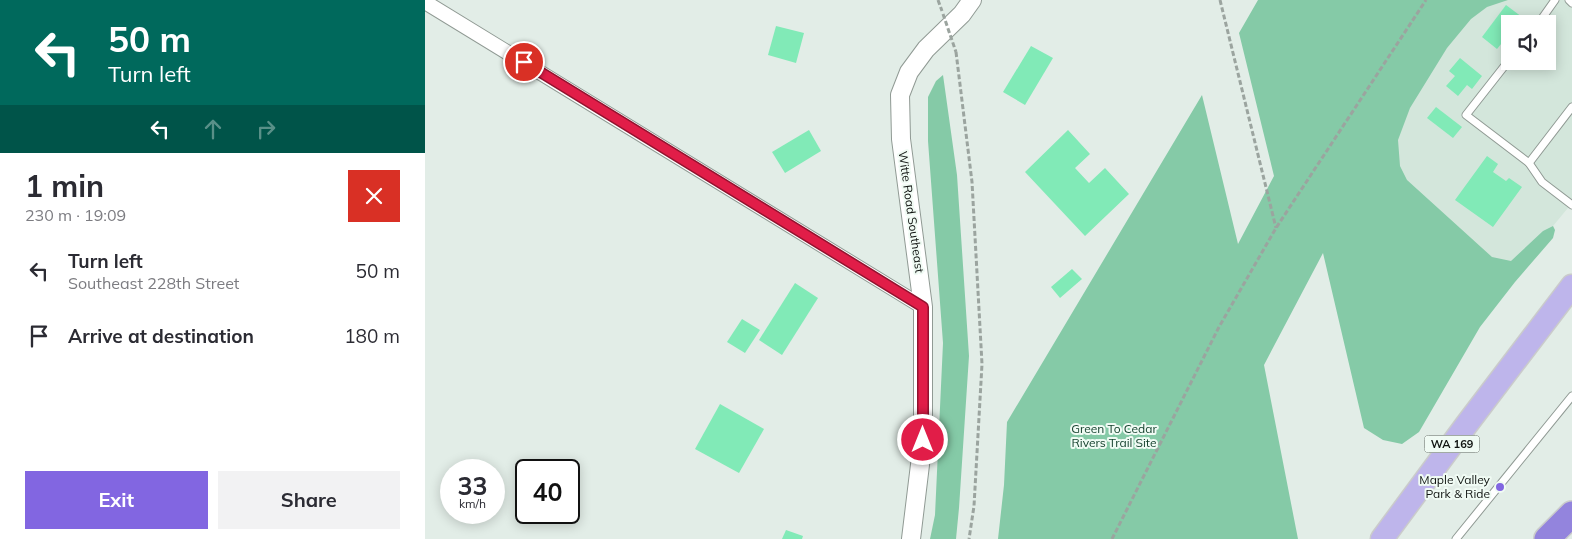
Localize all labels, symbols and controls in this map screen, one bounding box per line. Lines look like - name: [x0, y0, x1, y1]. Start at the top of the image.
- map controls: [1501, 15, 1556, 70]
- button: sound: [1501, 15, 1556, 70]
- text: 50 m: [108, 17, 191, 61]
- icon: left: [25, 20, 90, 85]
- pin: [503, 41, 545, 83]
- icon: arrive: [510, 48, 538, 76]
- text: Turn left: [108, 60, 191, 88]
- icon: left: [146, 115, 174, 143]
- icon: ahead: [199, 115, 227, 143]
- icon: right: [252, 115, 280, 143]
- street label: Witte Road Southeast: [896, 150, 927, 274]
- text: 1 min: [25, 167, 104, 205]
- button: close: [348, 170, 400, 222]
- text: 230 m · 19:09: [25, 205, 126, 225]
- text: Turn left: [68, 249, 143, 273]
- icon: left: [25, 257, 53, 285]
- text: 50 m: [356, 259, 400, 283]
- text: Southeast 228th Street: [68, 273, 239, 293]
- icon: arrive: [25, 322, 53, 350]
- text: Arrive at destination: [68, 324, 254, 348]
- text: 180 m: [344, 324, 400, 348]
- position arrow: [896, 413, 948, 465]
- park label: Green To Cedar Rivers Trail Site: [1071, 421, 1157, 450]
- road number: WA 169: [1425, 436, 1479, 452]
- speed limit sign: 40: [515, 459, 580, 524]
- text: 33: [457, 470, 488, 501]
- button: Exit: [25, 471, 208, 529]
- button: Share: [218, 471, 400, 529]
- place label: Maple Valley Park & Ride: [1419, 472, 1491, 501]
- marker: Maple Valley Park & Ride: [1494, 481, 1506, 493]
- text: km/h: [459, 496, 486, 511]

